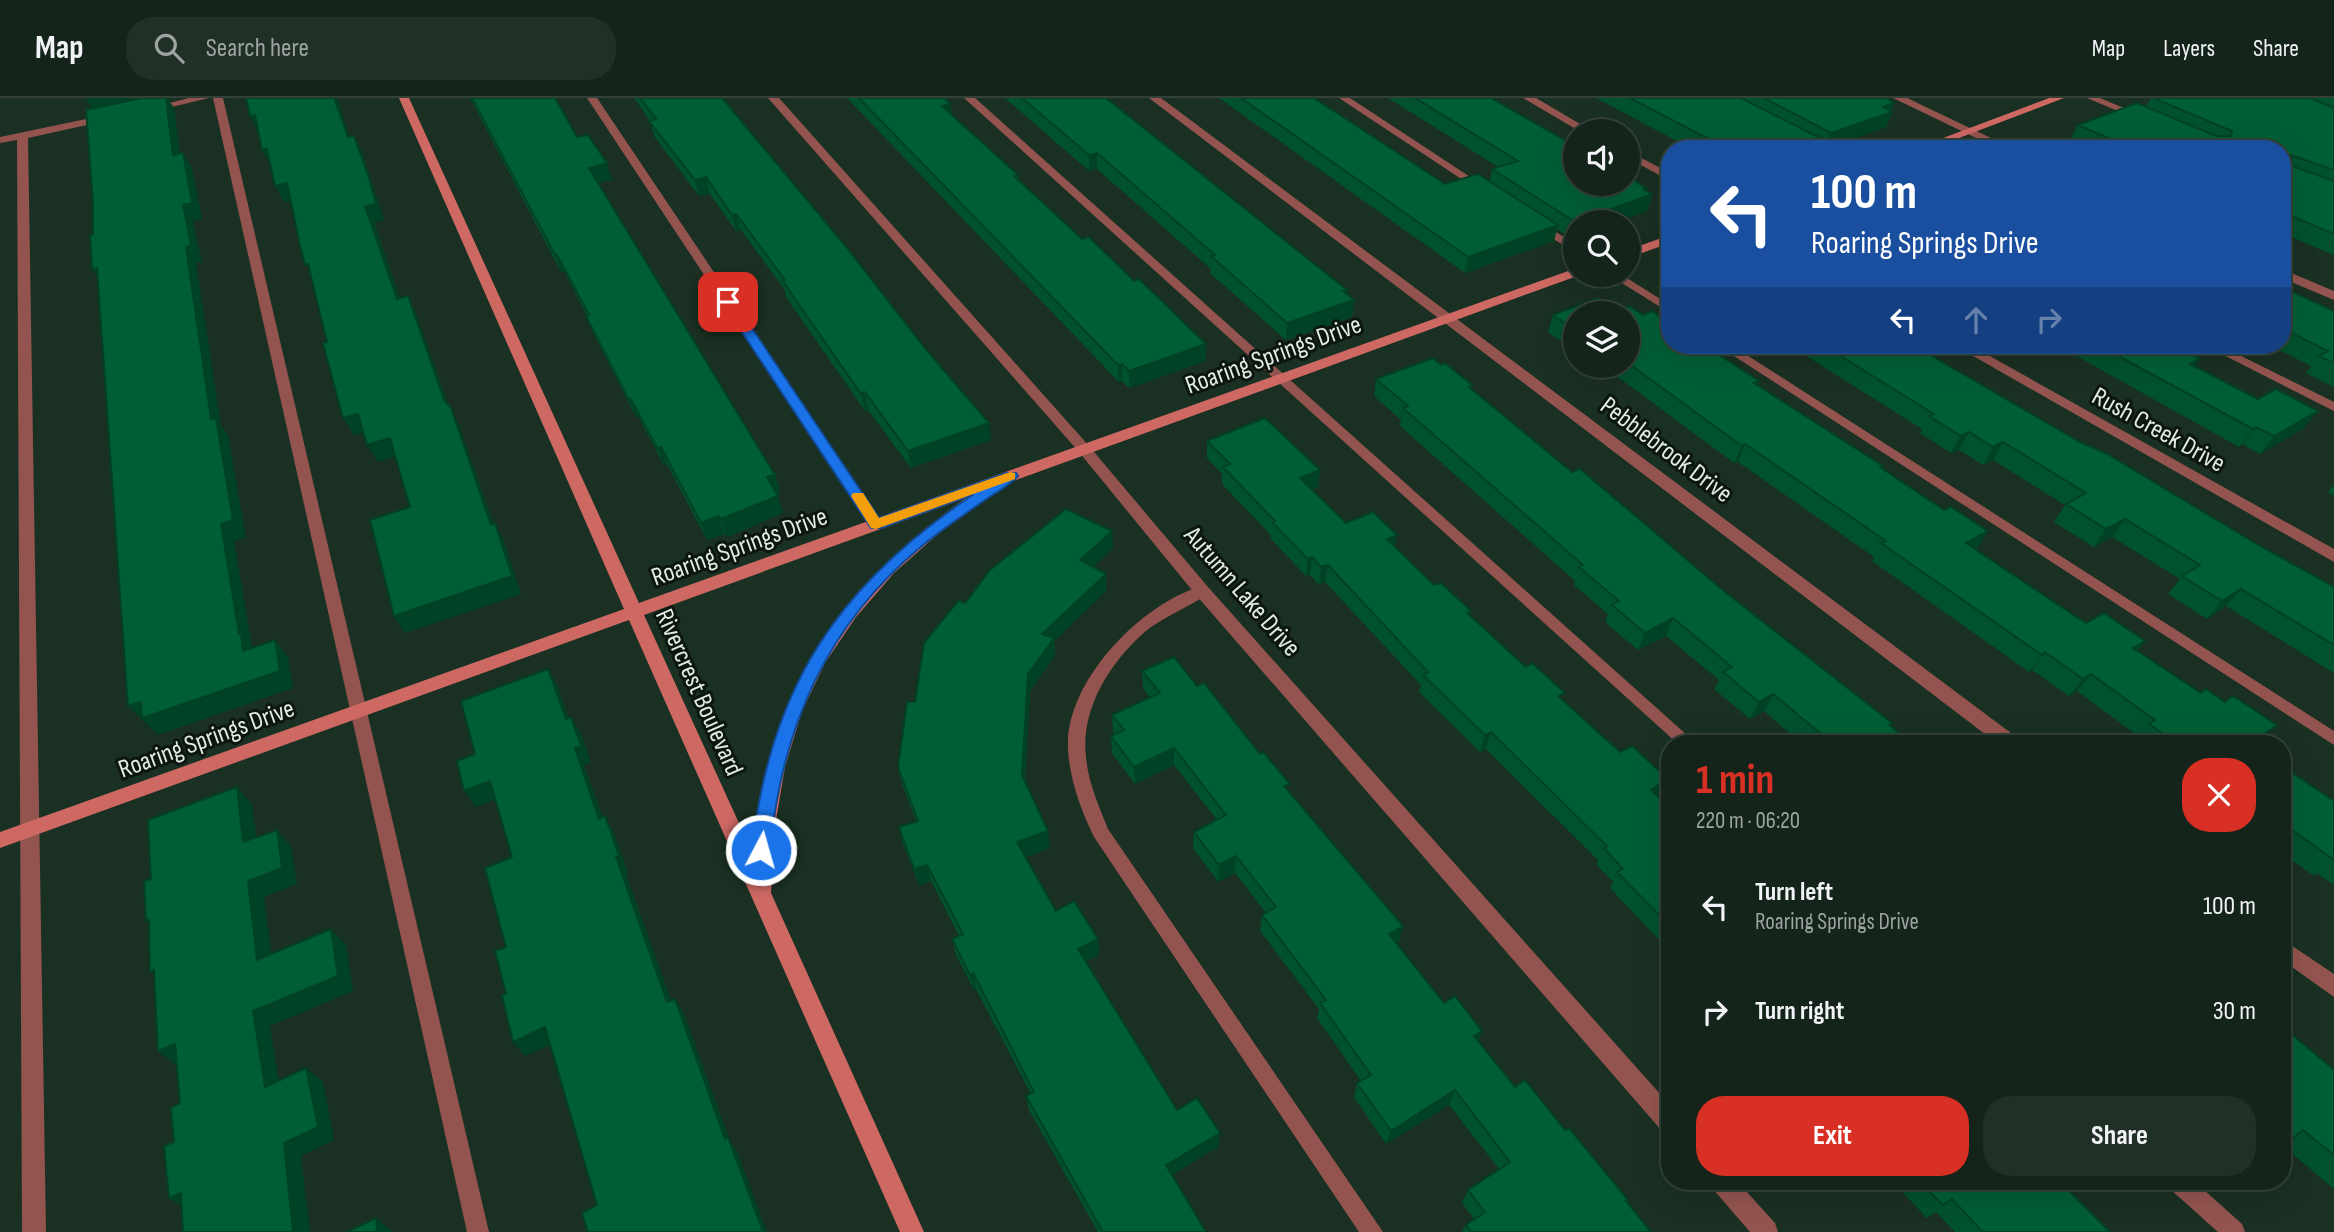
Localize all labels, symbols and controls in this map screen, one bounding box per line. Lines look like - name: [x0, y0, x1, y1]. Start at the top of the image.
- search box: [126, 17, 616, 80]
- text: Map: [35, 28, 84, 68]
- icon: search: [150, 29, 188, 67]
- text: Search here: [206, 33, 309, 64]
- text: Map: [2092, 34, 2125, 63]
- text: Layers: [2163, 34, 2215, 63]
- text: Share: [2253, 34, 2299, 63]
- map controls: [1563, 119, 1640, 378]
- button: sound: [1563, 119, 1640, 196]
- text: 100 m: [1811, 164, 1917, 223]
- icon: left: [1696, 168, 1787, 259]
- button: search: [1563, 210, 1640, 287]
- text: Roaring Springs Drive: [1811, 224, 2039, 263]
- pin: [698, 272, 758, 332]
- icon: arrive: [709, 283, 747, 321]
- button: layers: [1563, 301, 1640, 378]
- icon: left: [1884, 301, 1922, 339]
- icon: ahead: [1957, 301, 1995, 339]
- icon: right: [2030, 301, 2068, 339]
- street label: Roaring Springs Drive: [1181, 309, 1366, 402]
- street label: Rush Creek Drive: [2086, 381, 2230, 480]
- street label: Pebblebrook Drive: [1594, 391, 1738, 510]
- street label: Roaring Springs Drive: [647, 501, 832, 594]
- street label: Autumn Lake Drive: [1176, 520, 1307, 663]
- street label: Rivercrest Boulevard: [648, 604, 749, 781]
- street label: Roaring Springs Drive: [114, 693, 299, 786]
- text: 1 min: [1696, 755, 1774, 806]
- button: close: [2182, 758, 2256, 832]
- text: 220 m · 06:20: [1696, 807, 1800, 835]
- position arrow: [724, 813, 798, 887]
- text: Turn left: [1755, 877, 1833, 908]
- icon: left: [1696, 888, 1734, 926]
- text: 100 m: [2203, 891, 2256, 922]
- text: Roaring Springs Drive: [1755, 908, 1919, 936]
- icon: right: [1696, 993, 1734, 1031]
- text: Turn right: [1755, 996, 1844, 1027]
- text: 30 m: [2213, 996, 2256, 1027]
- button: Exit: [1696, 1096, 1969, 1176]
- button: Share: [1983, 1096, 2256, 1176]

